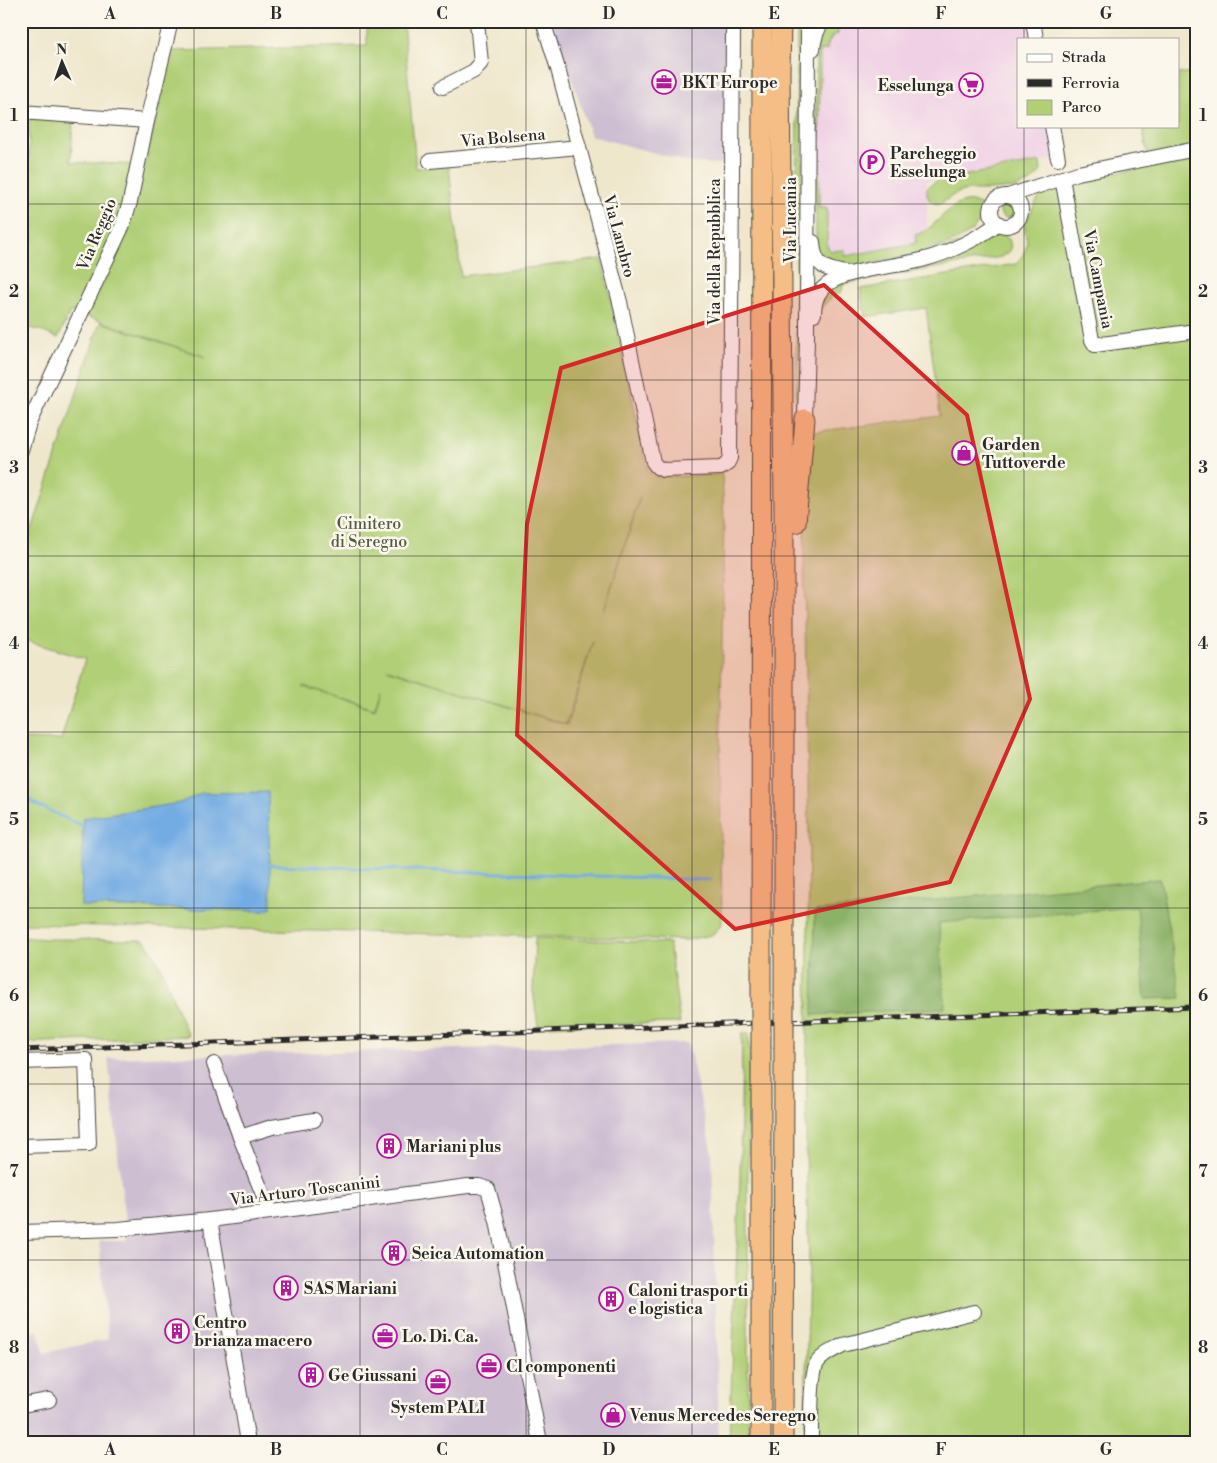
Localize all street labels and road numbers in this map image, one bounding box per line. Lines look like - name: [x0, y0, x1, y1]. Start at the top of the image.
- street label: Via Bolsena: [459, 124, 547, 152]
- street label: Via Lucania: [781, 176, 801, 264]
- street label: Via della Repubblica: [705, 178, 725, 327]
- street label: Via Lambro: [598, 192, 640, 280]
- street label: Via Reggio: [72, 195, 121, 275]
- street label: Via Campania: [1078, 227, 1118, 331]
- street label: Via Arturo Toscanini: [228, 1172, 381, 1210]

